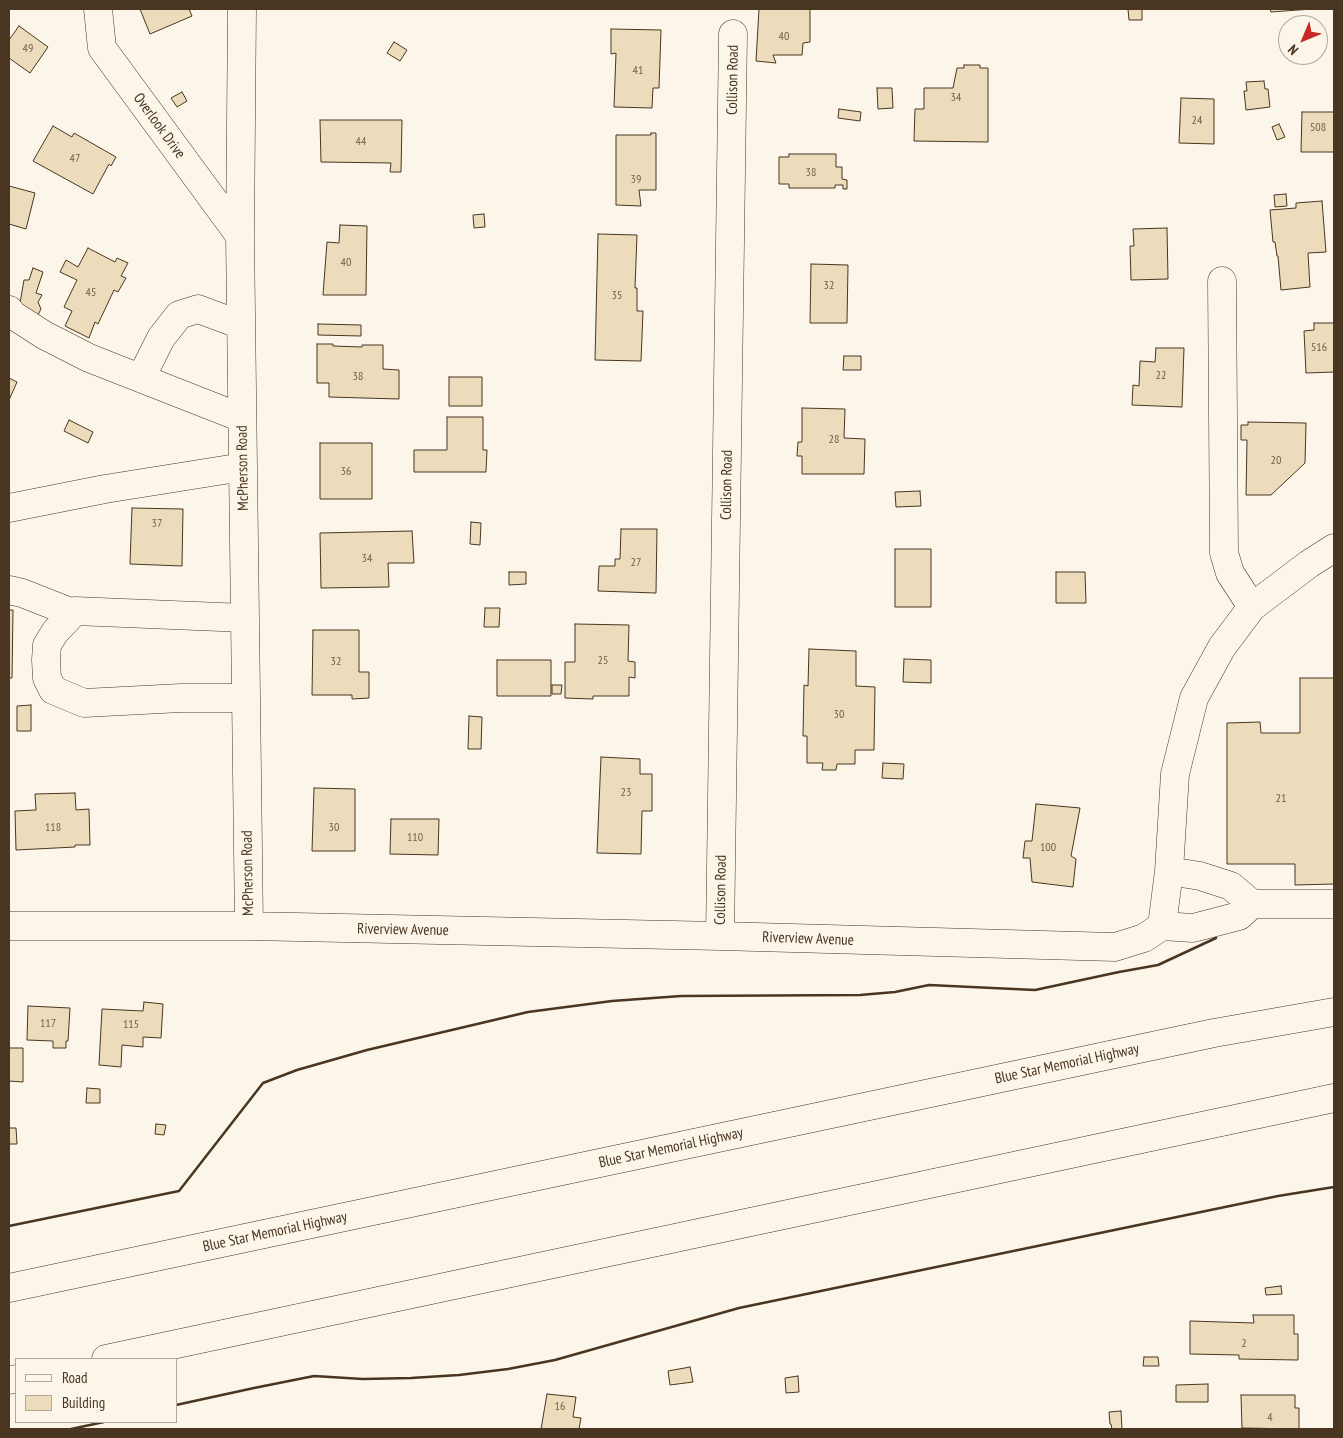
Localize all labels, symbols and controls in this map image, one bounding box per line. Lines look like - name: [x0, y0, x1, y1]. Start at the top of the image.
- north arrow: [1278, 15, 1328, 65]
- house number: 40: [779, 30, 789, 44]
- text: N: [1284, 41, 1302, 59]
- house number: 49: [23, 42, 33, 56]
- street label: Collison Road: [723, 45, 743, 115]
- house number: 41: [633, 64, 643, 78]
- street label: Overlook Drive: [129, 90, 189, 162]
- house number: 34: [951, 91, 961, 105]
- house number: 24: [1192, 114, 1202, 128]
- house number: 508: [1310, 121, 1326, 135]
- house number: 44: [356, 135, 366, 149]
- house number: 47: [70, 152, 80, 166]
- house number: 38: [806, 166, 816, 180]
- house number: 39: [631, 173, 641, 187]
- house number: 40: [341, 256, 351, 270]
- house number: 32: [824, 279, 834, 293]
- house number: 45: [86, 286, 96, 300]
- house number: 35: [612, 289, 622, 303]
- house number: 516: [1311, 341, 1327, 355]
- house number: 22: [1156, 369, 1166, 383]
- house number: 38: [353, 370, 363, 384]
- street label: McPherson Road: [233, 425, 253, 511]
- house number: 28: [829, 433, 839, 447]
- street label: Collison Road: [717, 450, 737, 520]
- house number: 20: [1271, 454, 1281, 468]
- house number: 36: [341, 465, 351, 479]
- house number: 37: [152, 517, 162, 531]
- house number: 34: [362, 552, 372, 566]
- house number: 27: [631, 556, 641, 570]
- house number: 25: [598, 654, 608, 668]
- house number: 32: [331, 655, 341, 669]
- house number: 30: [834, 708, 844, 722]
- house number: 23: [621, 786, 631, 800]
- house number: 21: [1276, 792, 1286, 806]
- house number: 118: [45, 821, 61, 835]
- house number: 30: [329, 821, 339, 835]
- street label: McPherson Road: [238, 830, 258, 916]
- house number: 110: [407, 831, 423, 845]
- house number: 100: [1040, 841, 1056, 855]
- street label: Collison Road: [711, 855, 731, 925]
- street label: Riverview Avenue: [357, 920, 449, 940]
- street label: Riverview Avenue: [762, 928, 854, 950]
- house number: 117: [40, 1017, 56, 1031]
- house number: 115: [123, 1018, 139, 1032]
- street label: Blue Star Memorial Highway: [993, 1040, 1141, 1088]
- street label: Blue Star Memorial Highway: [597, 1124, 745, 1172]
- street label: Blue Star Memorial Highway: [201, 1208, 349, 1256]
- house number: 2: [1241, 1337, 1247, 1351]
- legend: [15, 1358, 178, 1423]
- text: Road: [62, 1368, 88, 1387]
- text: Building: [62, 1393, 105, 1412]
- house number: 16: [555, 1400, 565, 1414]
- house number: 4: [1267, 1411, 1273, 1425]

